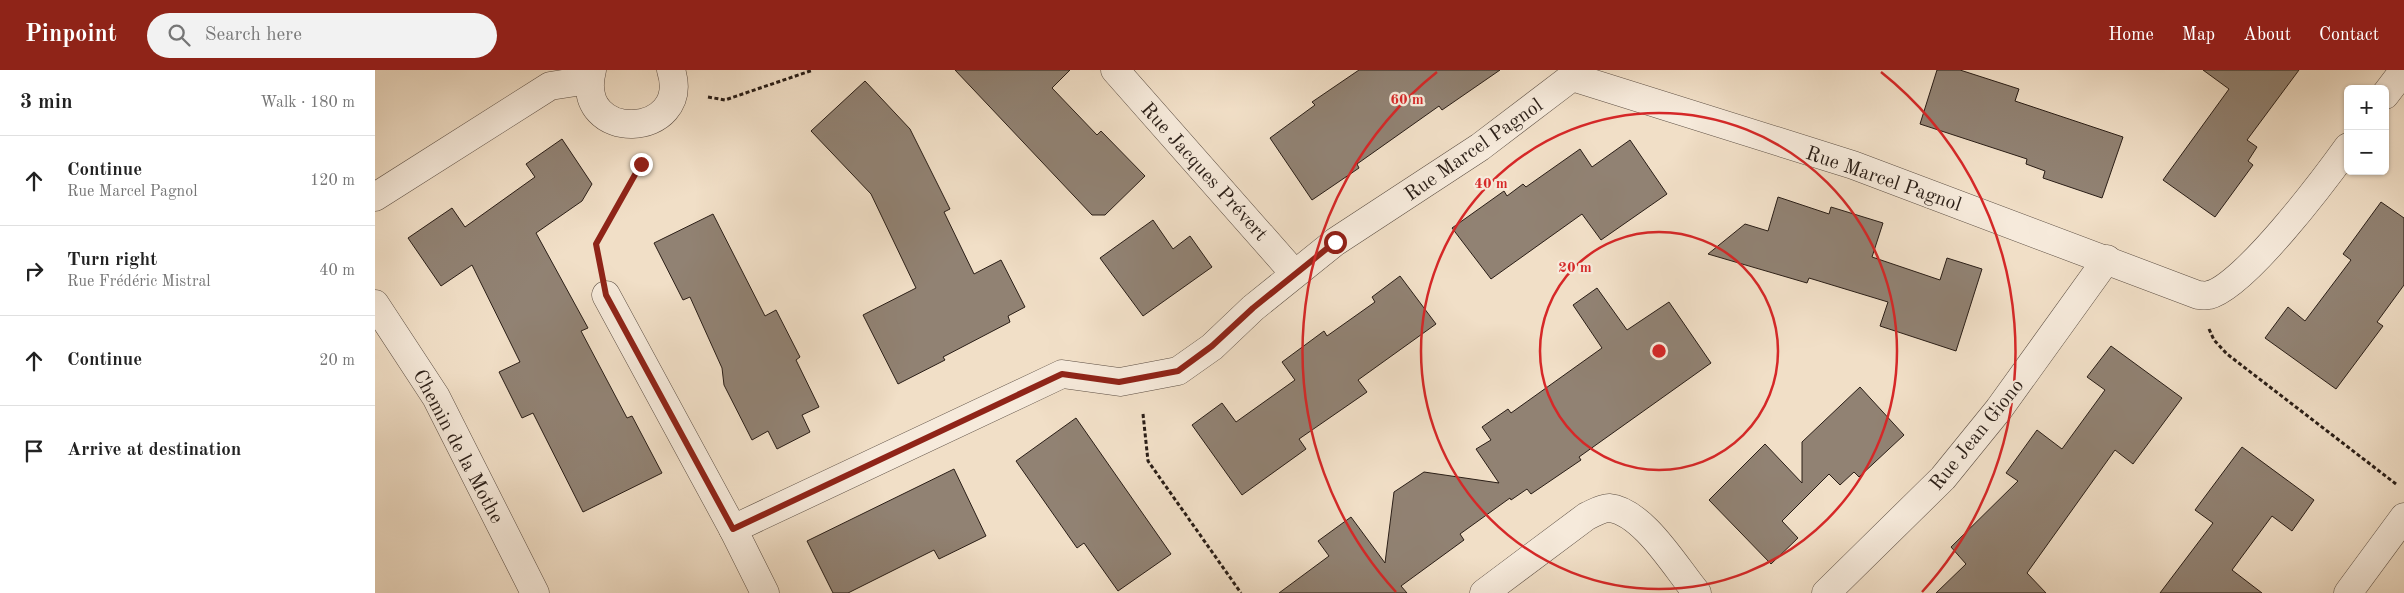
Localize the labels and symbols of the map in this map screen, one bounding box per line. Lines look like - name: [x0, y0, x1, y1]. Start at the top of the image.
- text: 60 m: [1390, 93, 1424, 108]
- street label: Rue Marcel Pagnol: [1402, 96, 1547, 206]
- street label: Rue Jacques Prévert: [1136, 99, 1271, 245]
- street label: Rue Marcel Pagnol: [1803, 144, 1964, 216]
- route end: [630, 153, 653, 176]
- text: 40 m: [1474, 177, 1508, 192]
- route start: [1324, 231, 1347, 254]
- text: 20 m: [1558, 261, 1592, 276]
- centre of rings: [1650, 342, 1668, 360]
- street label: Chemin de la Mothe: [408, 367, 506, 527]
- street label: Rue Jean Giono: [1927, 376, 2028, 495]

